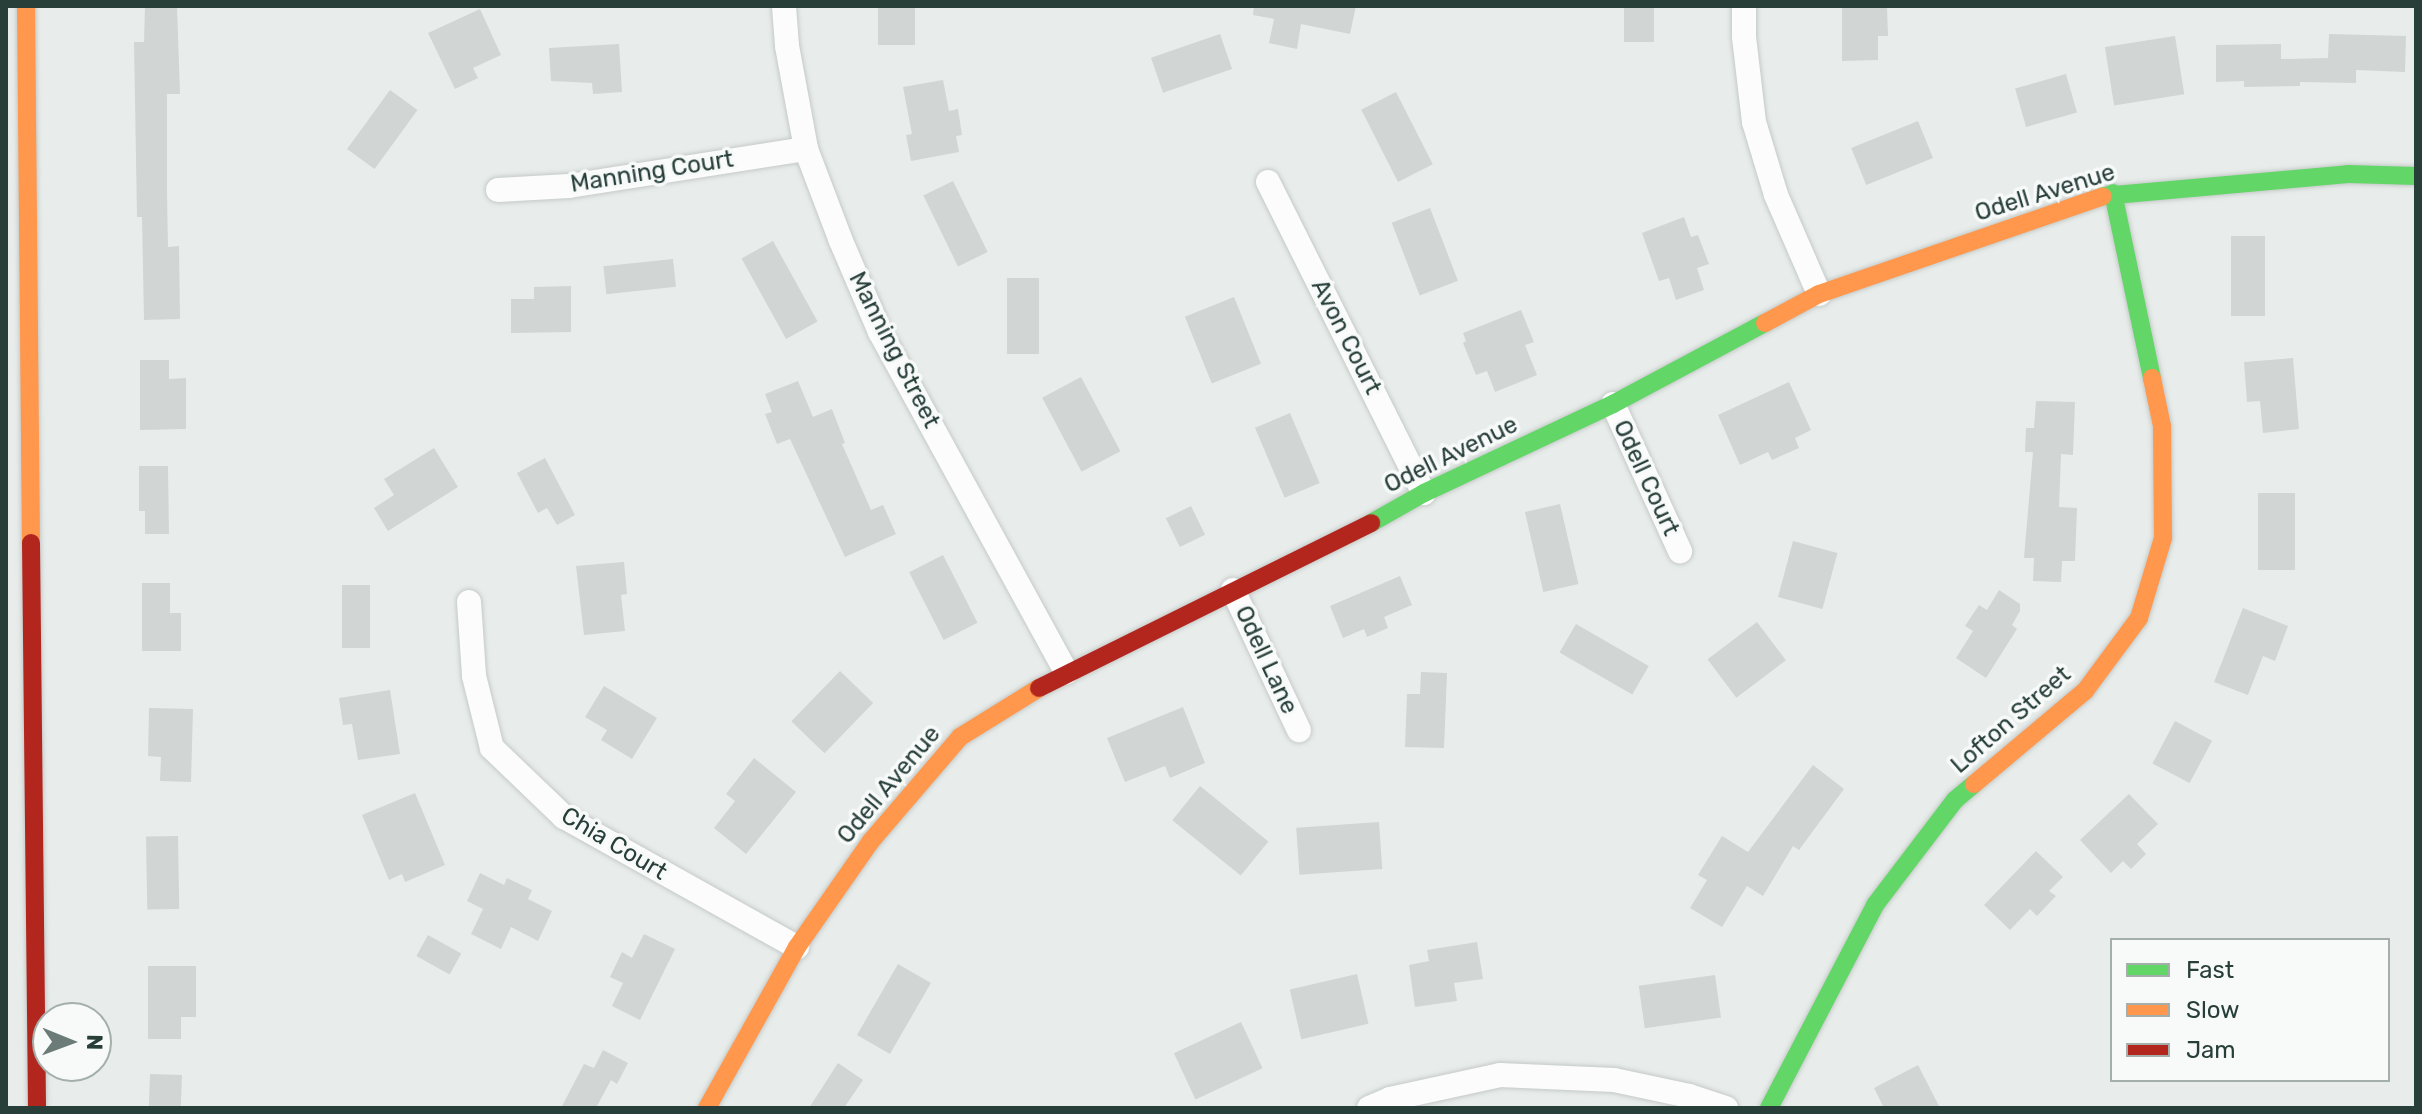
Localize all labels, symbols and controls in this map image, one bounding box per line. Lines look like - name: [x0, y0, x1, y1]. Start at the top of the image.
- street label: Manning Court: [568, 145, 736, 199]
- street label: Odell Avenue: [1971, 158, 2119, 228]
- street label: Manning Street: [842, 267, 946, 433]
- street label: Avon Court: [1305, 275, 1387, 399]
- street label: Odell Avenue: [1379, 410, 1523, 500]
- street label: Odell Court: [1607, 416, 1685, 540]
- street label: Odell Lane: [1228, 601, 1304, 719]
- street label: Lofton Street: [1945, 660, 2077, 780]
- street label: Odell Avenue: [831, 720, 947, 850]
- street label: Chia Court: [556, 801, 672, 887]
- legend: [2110, 938, 2390, 1082]
- text: Fast: [2186, 956, 2234, 984]
- text: Slow: [2186, 996, 2239, 1024]
- north arrow: [32, 1002, 112, 1082]
- text: N: [81, 1034, 108, 1051]
- text: Jam: [2186, 1036, 2236, 1064]

